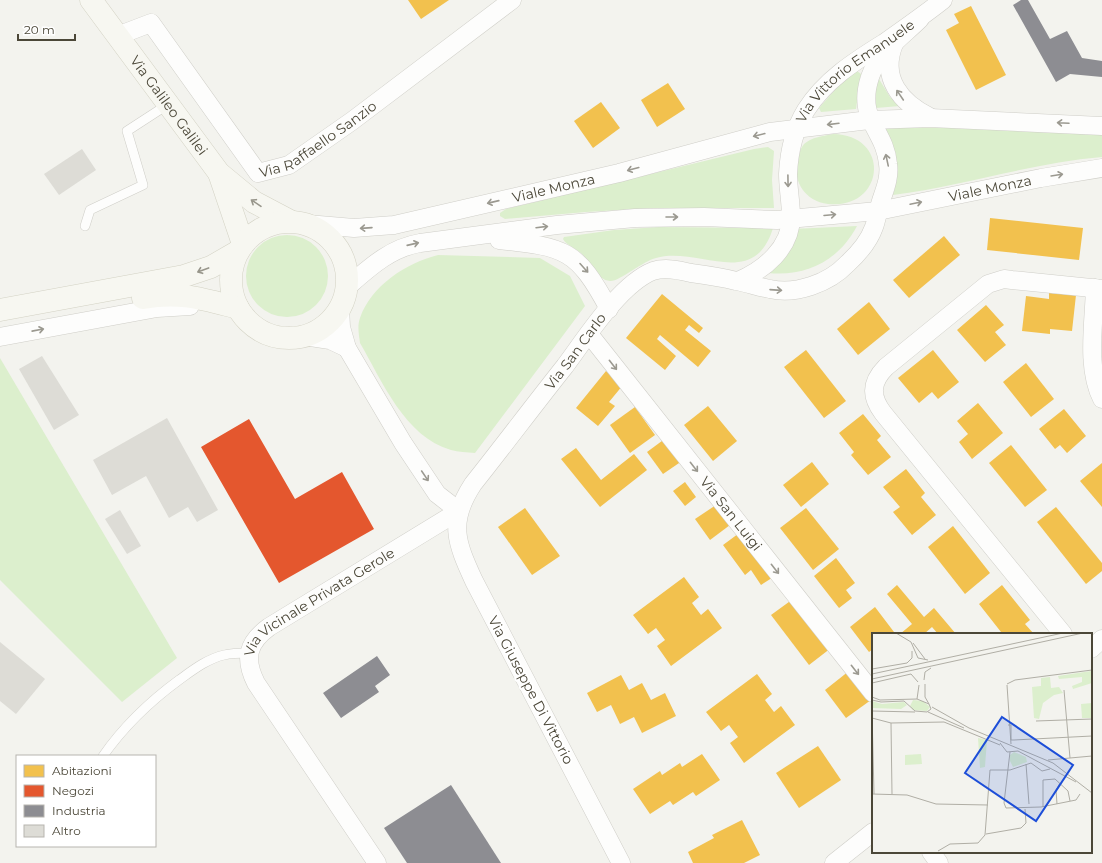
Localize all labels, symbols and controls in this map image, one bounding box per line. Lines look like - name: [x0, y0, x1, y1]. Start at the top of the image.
- street label: Via Vittorio Emanuele: [792, 15, 918, 126]
- scale bar: [18, 16, 75, 42]
- text: 20 m: [24, 22, 55, 37]
- street label: Via Galileo Galilei: [126, 52, 212, 159]
- one-way arrow: [896, 89, 904, 100]
- street label: Via Raffaello Sanzio: [257, 97, 380, 181]
- one-way arrow: [827, 120, 840, 128]
- one-way arrow: [1057, 120, 1070, 127]
- one-way arrow: [752, 132, 765, 139]
- one-way arrow: [883, 154, 891, 167]
- one-way arrow: [627, 166, 640, 173]
- street label: Viale Monza: [510, 170, 597, 206]
- street label: Viale Monza: [947, 171, 1033, 206]
- one-way arrow: [1050, 171, 1063, 179]
- one-way arrow: [785, 174, 792, 187]
- one-way arrow: [251, 199, 262, 207]
- one-way arrow: [487, 199, 500, 206]
- one-way arrow: [909, 199, 922, 207]
- one-way arrow: [823, 211, 836, 219]
- one-way arrow: [665, 213, 678, 221]
- one-way arrow: [535, 223, 548, 231]
- one-way arrow: [360, 224, 373, 231]
- one-way arrow: [407, 240, 420, 248]
- one-way arrow: [579, 263, 588, 273]
- one-way arrow: [197, 267, 209, 275]
- one-way arrow: [769, 286, 782, 293]
- street label: Via San Carlo: [541, 309, 610, 393]
- one-way arrow: [31, 326, 44, 334]
- one-way arrow: [609, 359, 618, 370]
- one-way arrow: [690, 461, 698, 472]
- one-way arrow: [421, 470, 429, 481]
- street label: Via San Luigi: [696, 473, 766, 554]
- street label: Via Vicinale Privata Gerole: [240, 544, 398, 658]
- one-way arrow: [770, 563, 779, 574]
- street label: Via Giuseppe Di Vittorio: [484, 613, 578, 767]
- inset map: [872, 633, 1092, 853]
- one-way arrow: [851, 665, 860, 676]
- legend: [16, 755, 156, 847]
- text: Abitazioni: [52, 763, 112, 778]
- text: Negozi: [52, 783, 94, 798]
- text: Industria: [52, 803, 106, 818]
- text: Altro: [52, 823, 81, 838]

